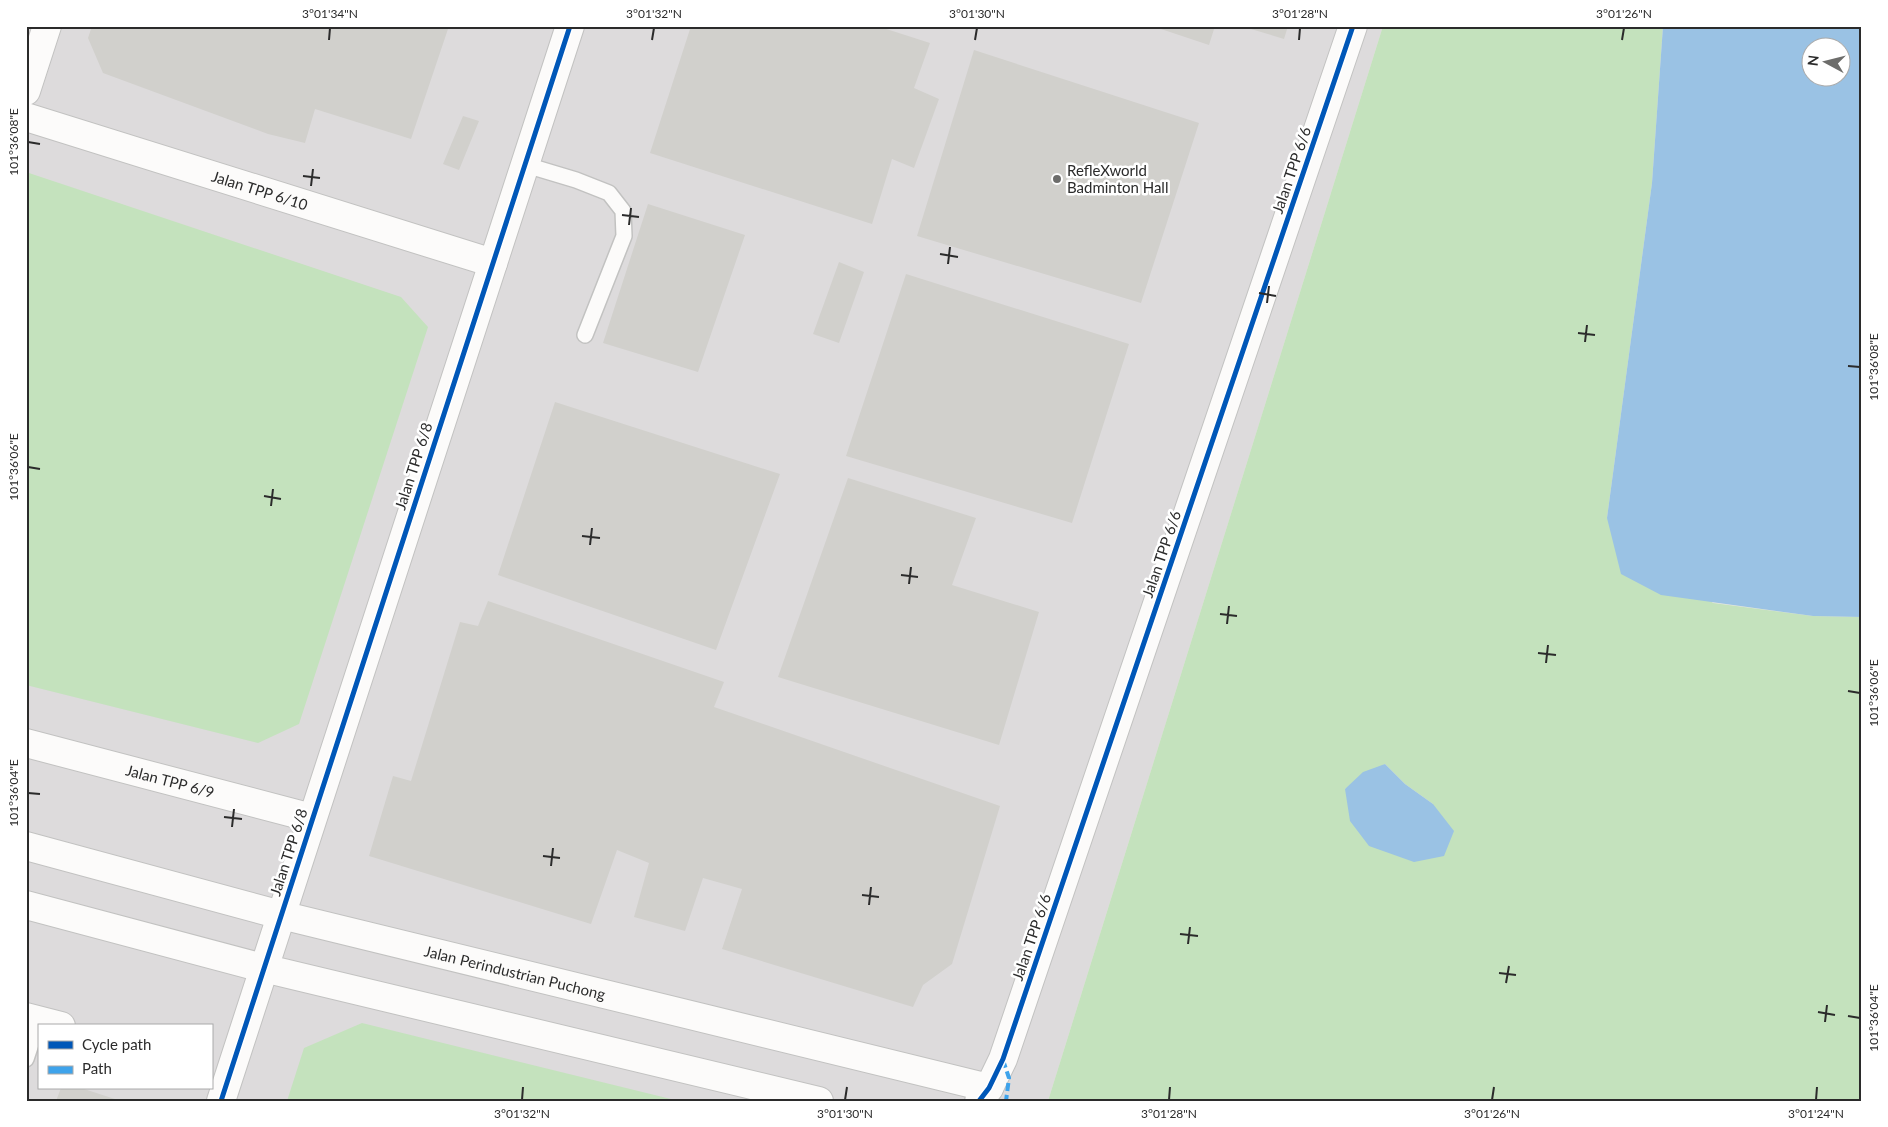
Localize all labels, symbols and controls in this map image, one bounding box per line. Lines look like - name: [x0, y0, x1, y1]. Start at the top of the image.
- text: 3°01'34"N: [302, 6, 358, 21]
- text: 3°01'32"N: [626, 6, 682, 21]
- text: 3°01'30"N: [949, 6, 1005, 21]
- text: 3°01'28"N: [1272, 6, 1328, 21]
- text: 3°01'26"N: [1596, 6, 1652, 21]
- north arrow: [1800, 38, 1850, 88]
- text: N: [1804, 54, 1822, 67]
- text: 101°36'08"E: [6, 108, 21, 176]
- street label: Jalan TPP 6/6: [1268, 124, 1314, 216]
- place label: RefleXworld Badminton Hall: [1067, 161, 1168, 196]
- street label: Jalan TPP 6/10: [210, 167, 310, 214]
- marker: RefleXworld Badminton Hall: [1051, 173, 1063, 185]
- text: 101°36'08"E: [1866, 333, 1881, 401]
- street label: Jalan TPP 6/8: [390, 420, 436, 512]
- text: 101°36'06"E: [6, 433, 21, 501]
- street label: Jalan TPP 6/6: [1138, 508, 1184, 600]
- text: 101°36'06"E: [1866, 659, 1881, 727]
- text: 101°36'04"E: [6, 759, 21, 827]
- street label: Jalan TPP 6/9: [124, 761, 216, 801]
- street label: Jalan TPP 6/8: [265, 806, 311, 898]
- street label: Jalan TPP 6/6: [1008, 891, 1054, 983]
- street label: Jalan Perindustrian Puchong: [423, 941, 607, 1003]
- text: 101°36'04"E: [1866, 984, 1881, 1052]
- legend: [38, 1024, 212, 1090]
- text: Cycle path: [82, 1035, 151, 1053]
- text: Path: [82, 1059, 112, 1077]
- text: 3°01'32"N: [494, 1106, 550, 1121]
- text: 3°01'30"N: [817, 1106, 873, 1121]
- text: 3°01'28"N: [1141, 1106, 1197, 1121]
- text: 3°01'26"N: [1464, 1106, 1520, 1121]
- text: 3°01'24"N: [1788, 1106, 1844, 1121]

